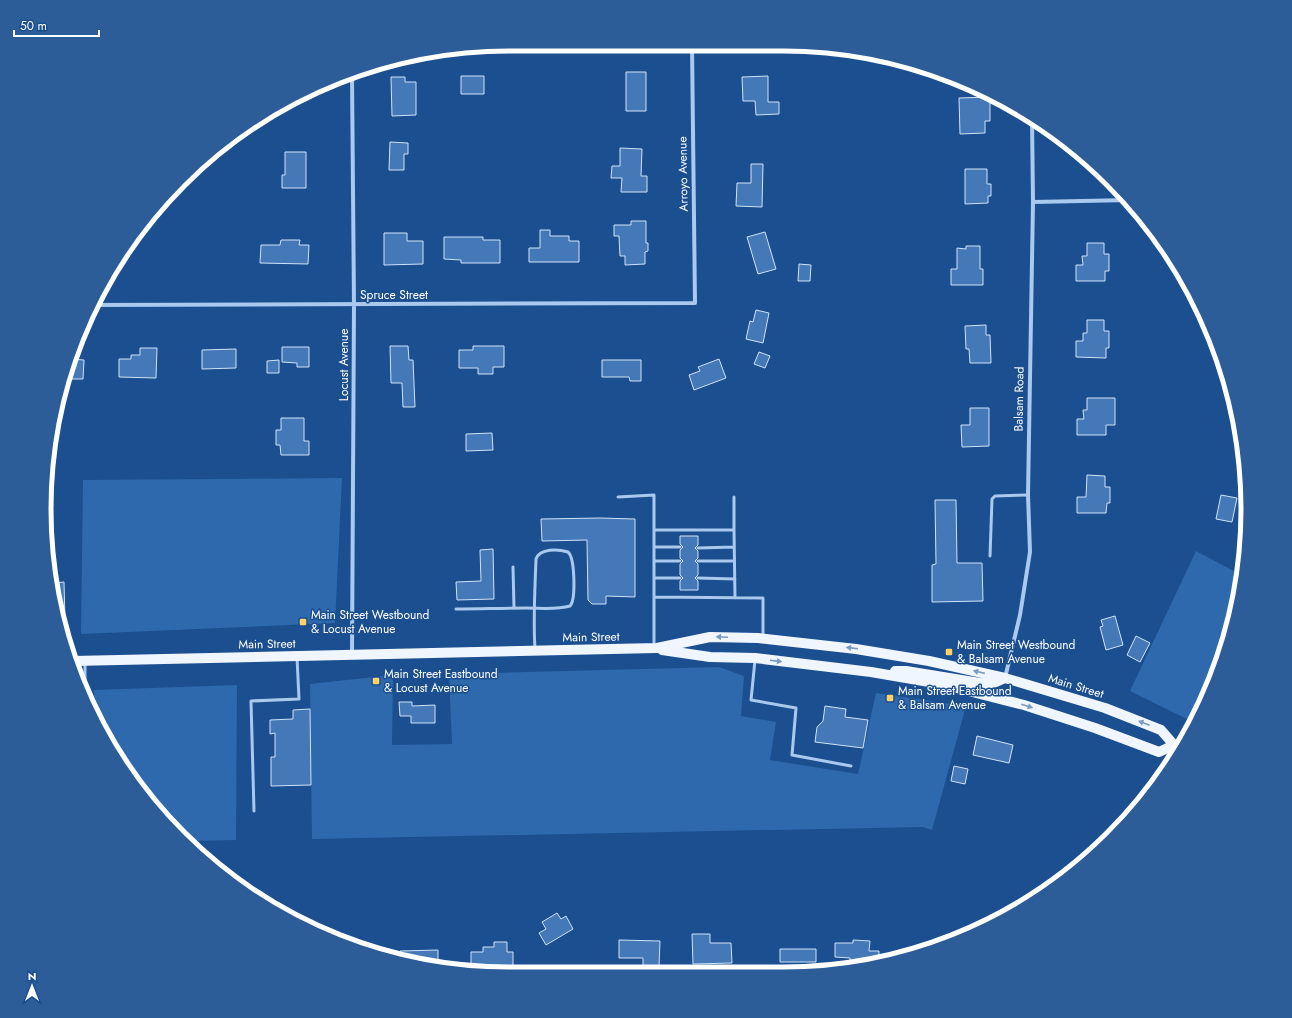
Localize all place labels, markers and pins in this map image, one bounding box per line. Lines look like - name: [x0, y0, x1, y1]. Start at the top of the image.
- place label: Main Street Westbound & Locust Avenue: [311, 606, 429, 638]
- marker: Main Street Westbound & Locust Avenue: [298, 617, 308, 627]
- place label: Main Street Westbound & Balsam Avenue: [957, 636, 1075, 668]
- marker: Main Street Westbound & Balsam Avenue: [944, 647, 954, 657]
- place label: Main Street Eastbound & Locust Avenue: [384, 665, 498, 697]
- marker: Main Street Eastbound & Locust Avenue: [371, 676, 381, 686]
- place label: Main Street Eastbound & Balsam Avenue: [898, 682, 1012, 714]
- marker: Main Street Eastbound & Balsam Avenue: [885, 693, 895, 703]

